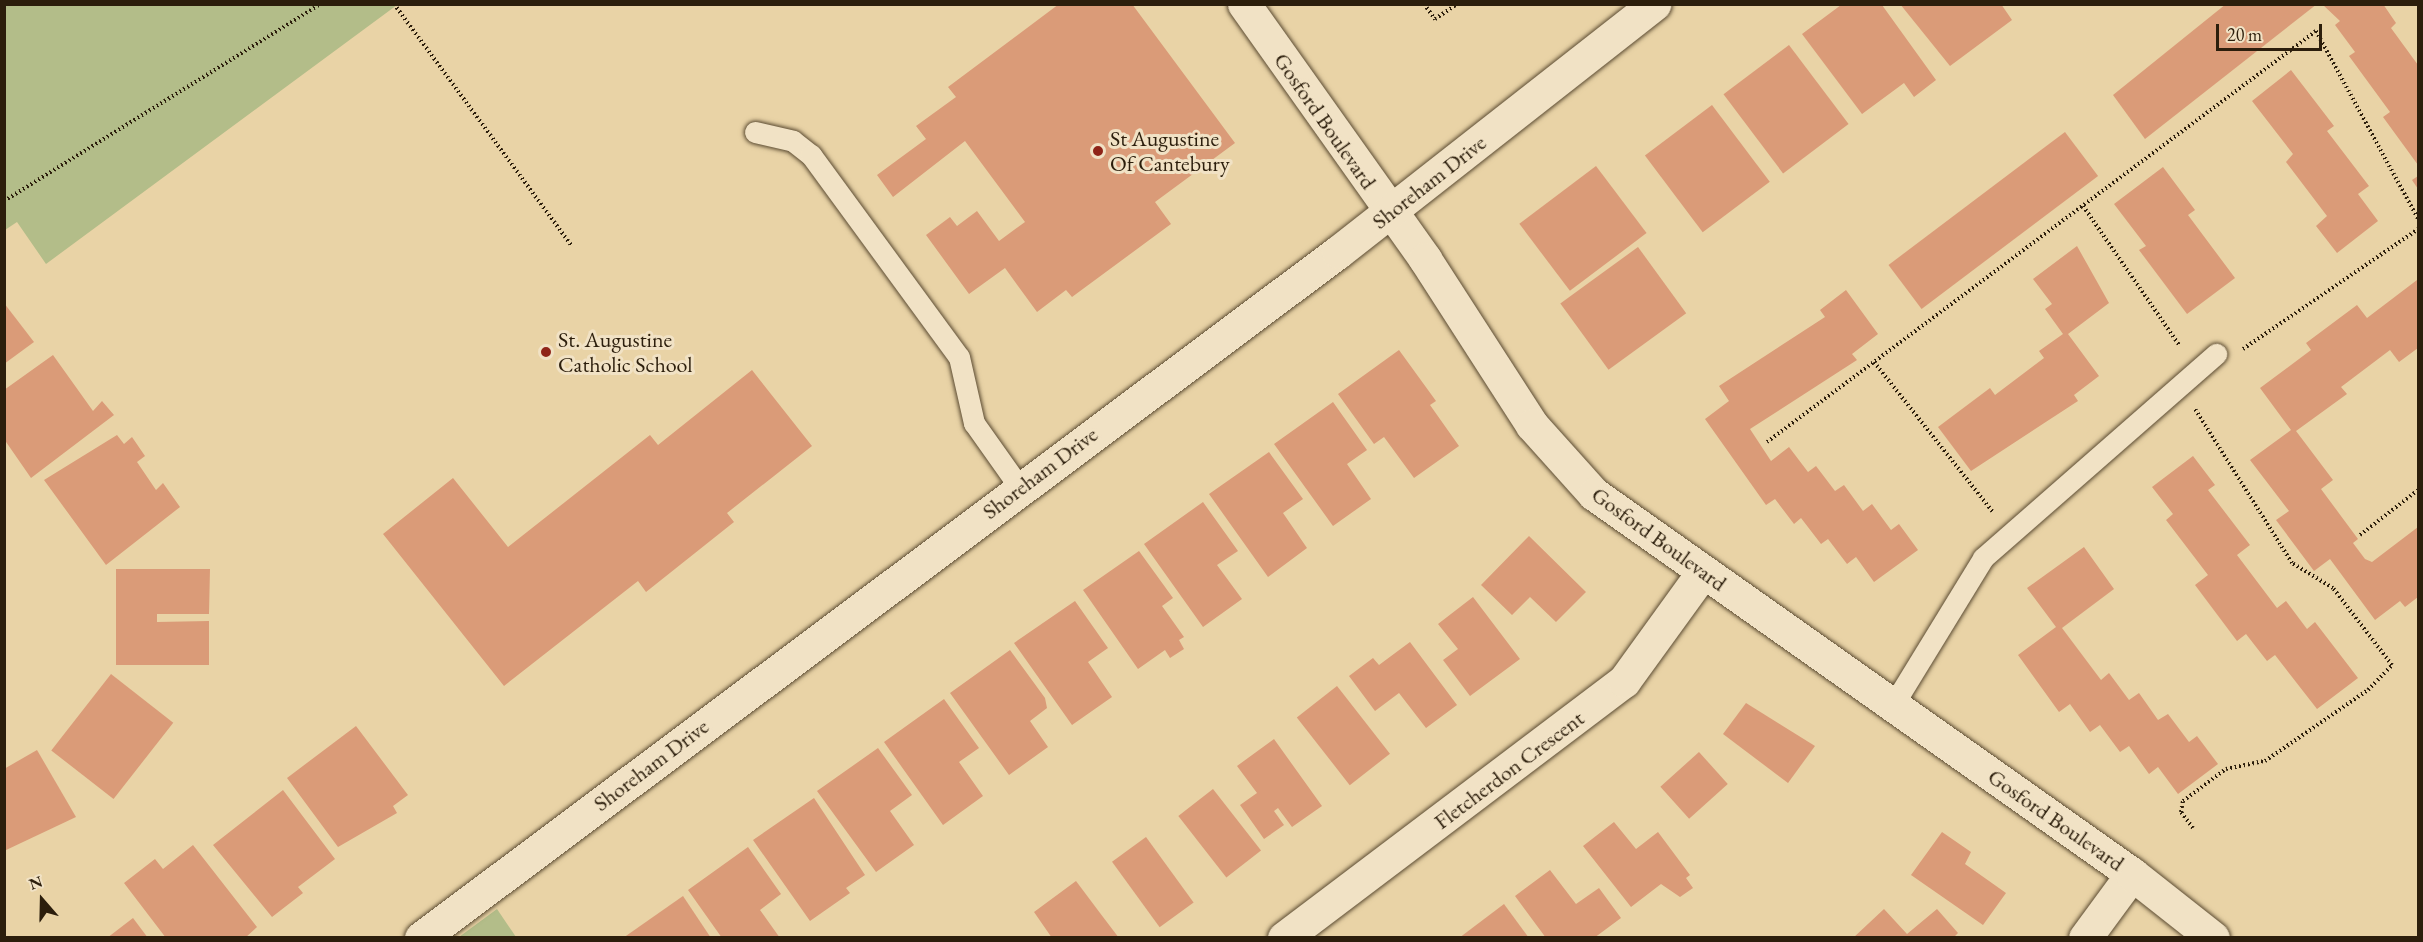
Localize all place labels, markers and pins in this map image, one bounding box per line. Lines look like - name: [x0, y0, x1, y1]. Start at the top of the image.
- place label: St Augustine Of Cantebury: [1110, 125, 1230, 176]
- marker: St Augustine Of Cantebury: [1091, 144, 1105, 158]
- place label: St. Augustine Catholic School: [558, 326, 692, 378]
- marker: St. Augustine Catholic School: [539, 345, 553, 359]

